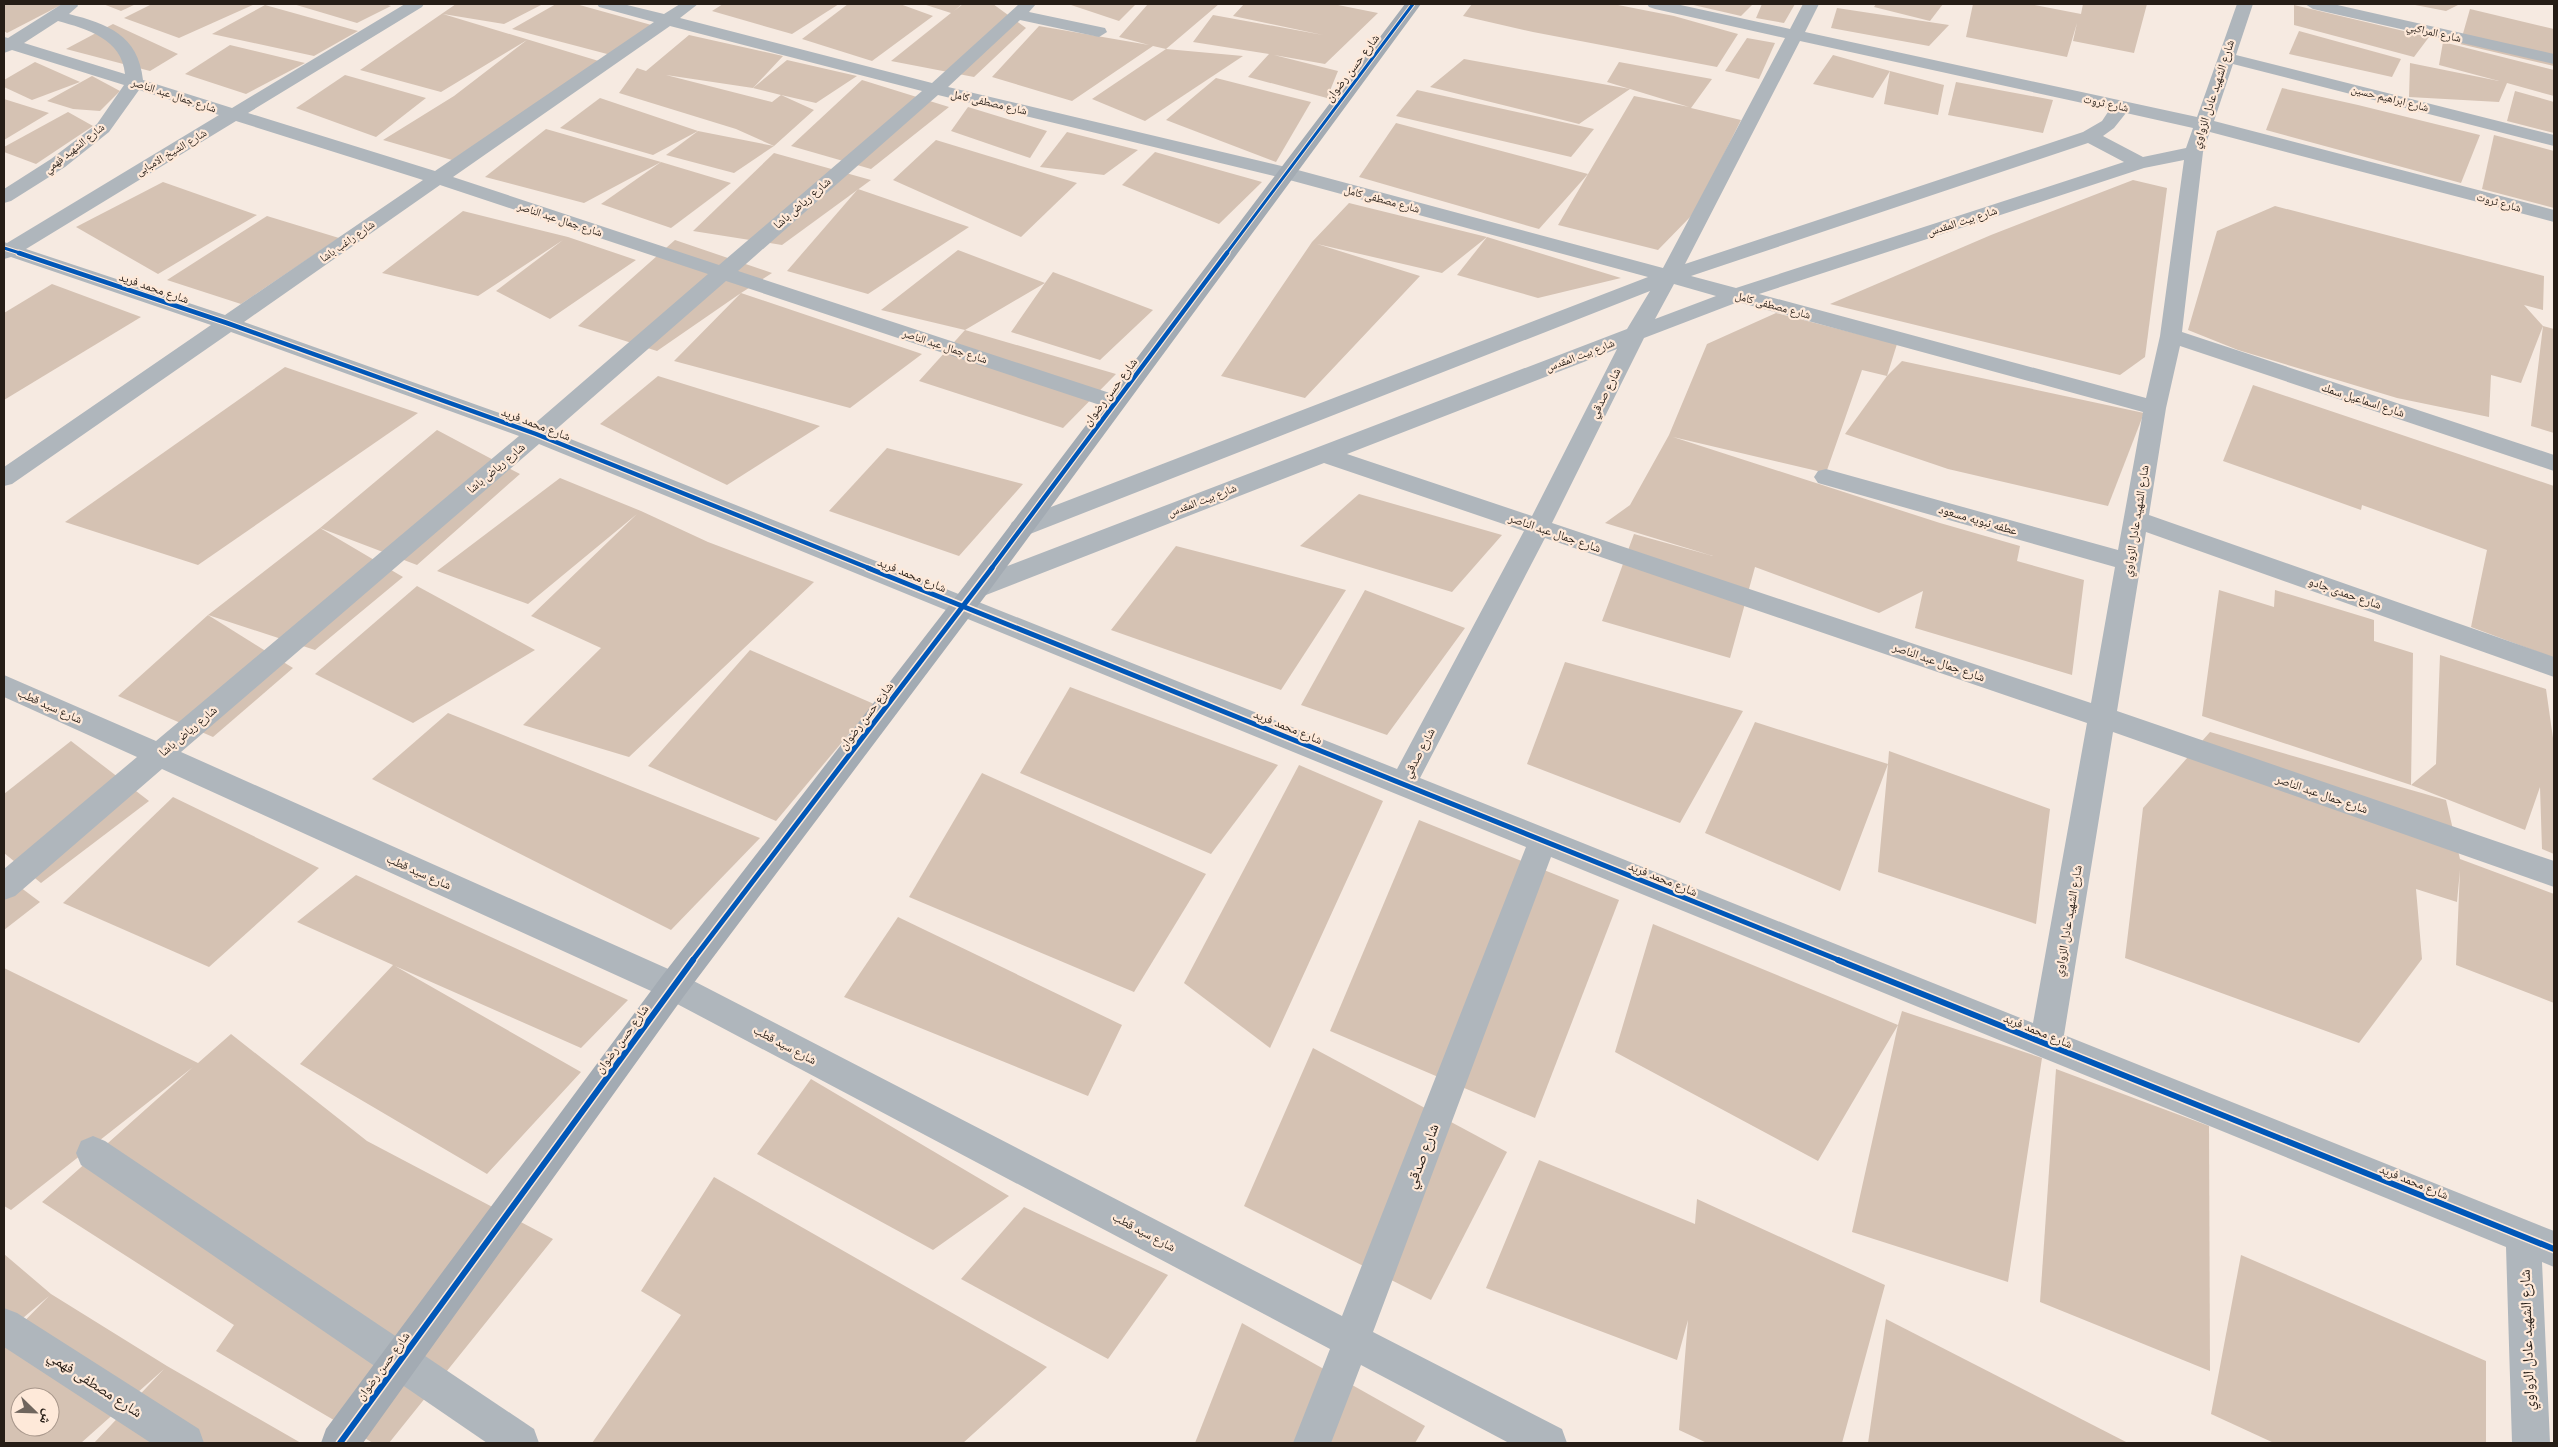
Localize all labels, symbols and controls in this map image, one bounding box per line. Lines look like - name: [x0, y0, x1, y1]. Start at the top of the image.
- street label: شارع المراكبي: [2405, 20, 2462, 47]
- street label: شارع حسن رضوان: [1322, 31, 1383, 105]
- street label: شارع الشهيد عادل الزواوي: [2189, 38, 2240, 151]
- street label: شارع جمال عبد الناصر: [129, 75, 218, 115]
- street label: شارع ابراهيم حسين: [2350, 83, 2430, 115]
- street label: شارع مصطفى كامل: [950, 87, 1028, 118]
- street label: شارع ثروت: [2082, 92, 2130, 115]
- street label: شارع الشهيد فهمي: [41, 121, 108, 177]
- street label: شارع الشيخ الامبابى: [134, 126, 209, 179]
- street label: شارع رياض باشا: [771, 174, 834, 232]
- street label: شارع مصطفى كامل: [1343, 183, 1421, 216]
- street label: شارع ثروت: [2475, 190, 2523, 215]
- street label: شارع جمال عبد الناصر: [515, 199, 604, 239]
- street label: شارع بيت المقدس: [1926, 204, 1999, 239]
- street label: شارع راغب باشا: [317, 218, 377, 265]
- street label: شارع محمد فريد: [117, 270, 191, 307]
- street label: شارع مصطفى كامل: [1734, 289, 1812, 322]
- street label: شارع جمال عبد الناصر: [900, 326, 989, 366]
- street label: شارع بيت المقدس: [1544, 336, 1616, 375]
- street label: شارع حسن رضوان: [1080, 355, 1141, 429]
- street label: شارع صدقي: [1586, 366, 1626, 422]
- street label: شارع اسماعيل سمك: [2319, 380, 2407, 421]
- street label: شارع محمد فريد: [499, 404, 573, 445]
- street label: شارع رياض باشا: [464, 440, 529, 497]
- street label: شارع الشهيد عادل الزواوي: [2120, 464, 2155, 578]
- street label: شارع بيت المقدس: [1166, 481, 1238, 520]
- street label: عطفه نبويه مسعود: [1937, 502, 2019, 538]
- street label: شارع جمال عبد الناصر: [1506, 510, 1603, 556]
- street label: شارع محمد فريد: [875, 555, 948, 596]
- street label: شارع حمدى جادو: [2306, 574, 2383, 613]
- street label: شارع جمال عبد الناصر: [1890, 639, 1987, 685]
- street label: شارع حسن رضوان: [836, 679, 897, 753]
- street label: شارع سيد قطب: [15, 685, 85, 727]
- street label: شارع رياض باشا: [156, 703, 221, 760]
- street label: شارع محمد فريد: [1251, 707, 1324, 748]
- street label: شارع صدقي: [1400, 726, 1441, 782]
- street label: شارع جمال عبد الناصر: [2273, 771, 2370, 817]
- street label: شارع سيد قطب: [384, 851, 454, 893]
- street label: شارع محمد فريد: [1626, 859, 1699, 900]
- street label: شارع الشهيد عادل الزواوي: [2051, 864, 2088, 978]
- street label: شارع حسن رضوان: [592, 1002, 652, 1077]
- street label: شارع محمد فريد: [2001, 1011, 2074, 1052]
- street label: شارع سيد قطب: [751, 1023, 819, 1068]
- street label: شارع صدقي: [1401, 1121, 1445, 1192]
- street label: شارع محمد فريد: [2377, 1162, 2450, 1203]
- street label: شارع سيد قطب: [1110, 1210, 1178, 1255]
- street label: شارع الشهيد عادل الزواوي: [2516, 1269, 2541, 1411]
- street label: شارع حسن رضوان: [353, 1329, 413, 1404]
- street label: شارع مصطفى فهمي: [44, 1347, 146, 1421]
- north arrow: [10, 1387, 60, 1437]

